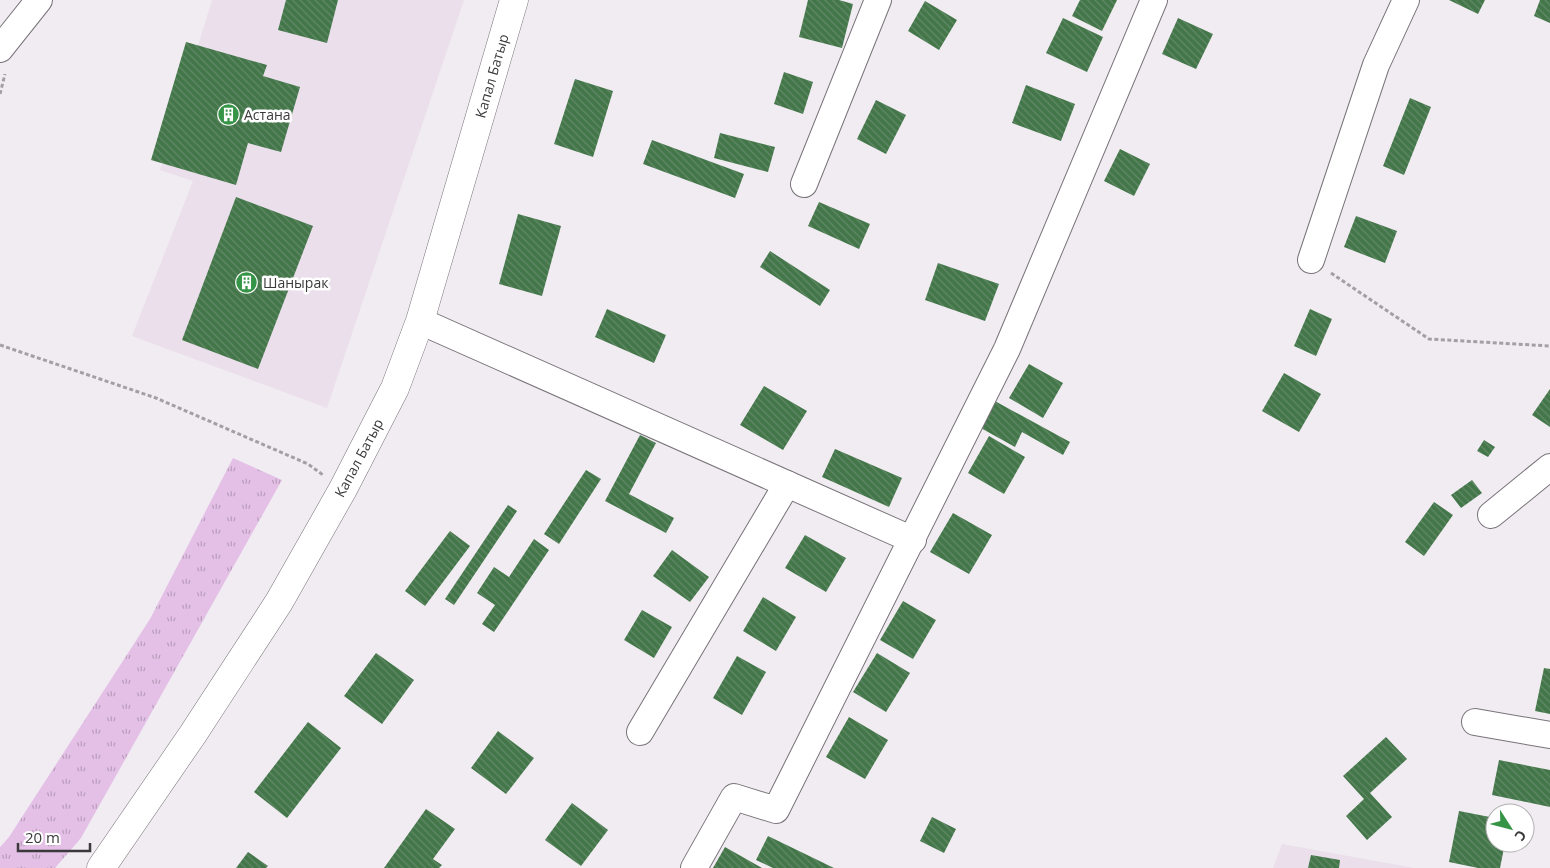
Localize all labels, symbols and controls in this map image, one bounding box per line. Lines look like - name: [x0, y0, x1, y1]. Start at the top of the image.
- street label: Капал Батыр: [470, 32, 513, 120]
- building icon: Астана: [216, 103, 240, 127]
- place label: Астана: [244, 105, 291, 124]
- building icon: Шанырак: [235, 271, 259, 295]
- place label: Шанырак: [263, 273, 329, 292]
- street label: Капал Батыр: [330, 415, 387, 500]
- north arrow: [1485, 803, 1535, 853]
- scale bar: [18, 820, 90, 852]
- text: 20 m: [25, 827, 60, 847]
- text: С: [1511, 827, 1531, 845]

